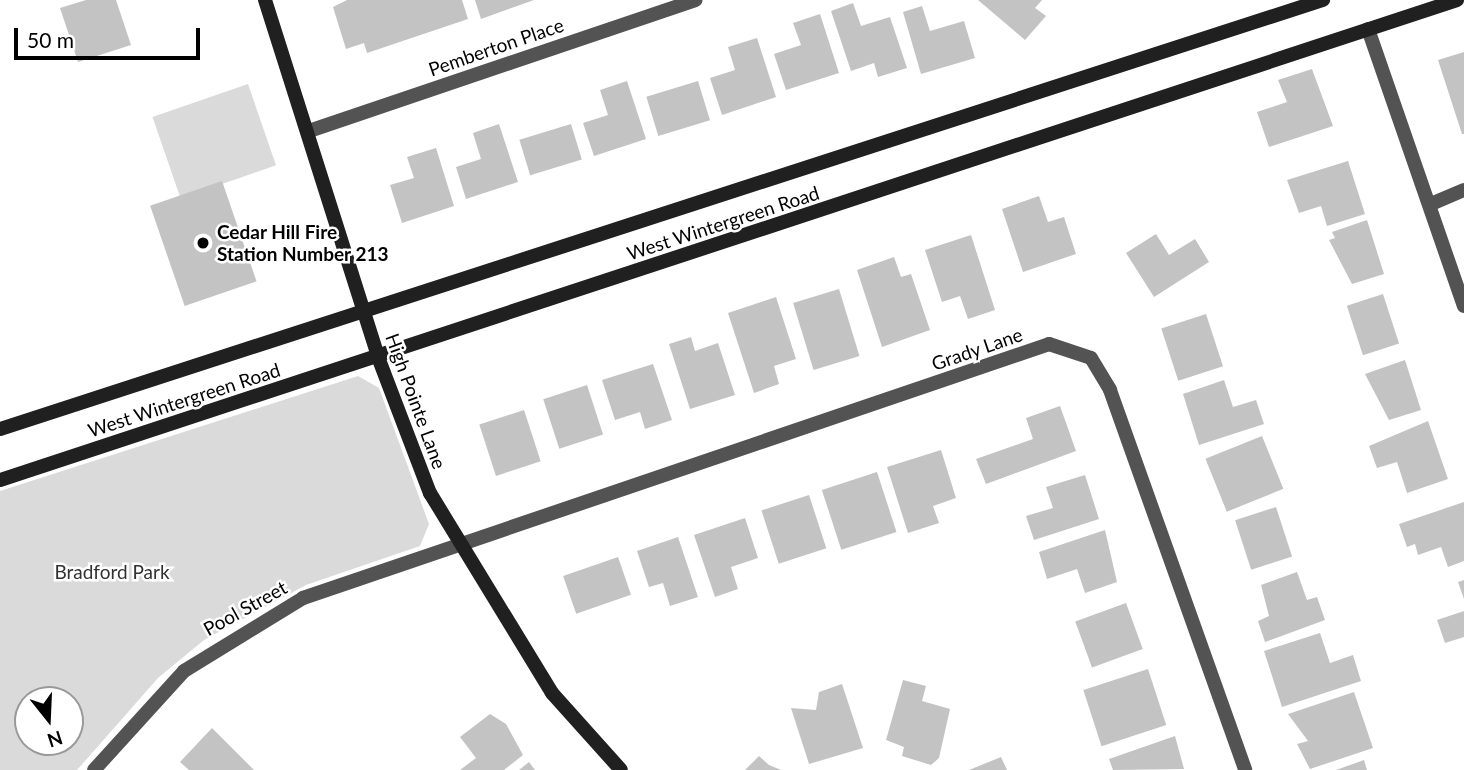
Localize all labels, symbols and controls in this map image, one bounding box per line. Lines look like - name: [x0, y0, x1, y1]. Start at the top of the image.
- street label: Pemberton Place: [425, 13, 567, 81]
- scale bar: [18, 14, 203, 58]
- text: 50 m: [27, 27, 74, 52]
- street label: West Wintergreen Road: [624, 181, 822, 265]
- place label: Cedar Hill Fire Station Number 213: [217, 221, 389, 265]
- marker: Cedar Hill Fire Station Number 213: [195, 235, 211, 251]
- street label: Grady Lane: [928, 323, 1026, 375]
- street label: High Pointe Lane: [381, 330, 451, 472]
- street label: West Wintergreen Road: [85, 358, 283, 442]
- park label: Bradford Park: [54, 561, 170, 583]
- street label: Pool Street: [199, 576, 291, 640]
- north arrow: [14, 686, 84, 756]
- text: N: [45, 726, 66, 753]

